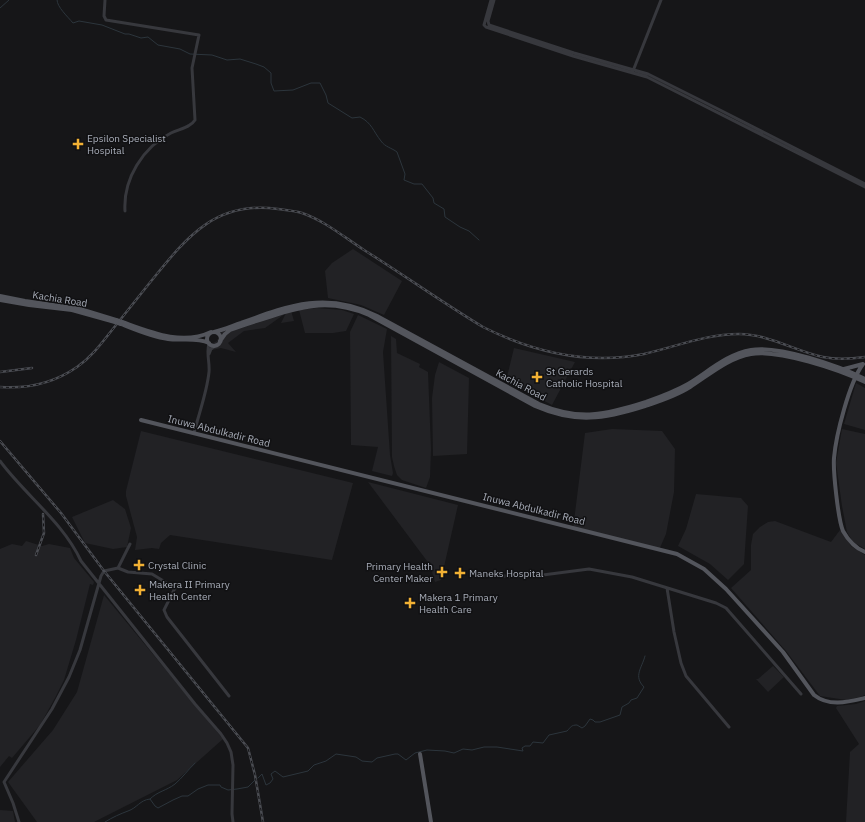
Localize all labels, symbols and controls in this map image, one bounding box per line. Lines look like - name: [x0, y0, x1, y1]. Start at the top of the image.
- place label: Epsilon Specialist Hospital: [87, 132, 166, 157]
- marker: Epsilon Specialist Hospital: [72, 138, 84, 150]
- street label: Kachia Road: [32, 288, 88, 310]
- place label: St Gerards Catholic Hospital: [546, 365, 623, 390]
- street label: Kachia Road: [493, 366, 549, 404]
- marker: St Gerards Catholic Hospital: [531, 371, 543, 383]
- street label: Inuwa Abdulkadir Road: [167, 412, 271, 450]
- street label: Inuwa Abdulkadir Road: [482, 490, 586, 528]
- marker: Crystal Clinic: [133, 559, 145, 571]
- place label: Crystal Clinic: [148, 559, 206, 572]
- place label: Primary Health Center Maker: [366, 560, 433, 585]
- marker: Primary Health Center Maker: [436, 566, 448, 578]
- marker: Maneks Hospital: [454, 567, 466, 579]
- place label: Maneks Hospital: [469, 567, 544, 580]
- place label: Makera II Primary Health Center: [149, 578, 230, 603]
- marker: Makera II Primary Health Center: [134, 584, 146, 596]
- place label: Makera 1 Primary Health Care: [419, 591, 498, 616]
- marker: Makera 1 Primary Health Care: [404, 597, 416, 609]

